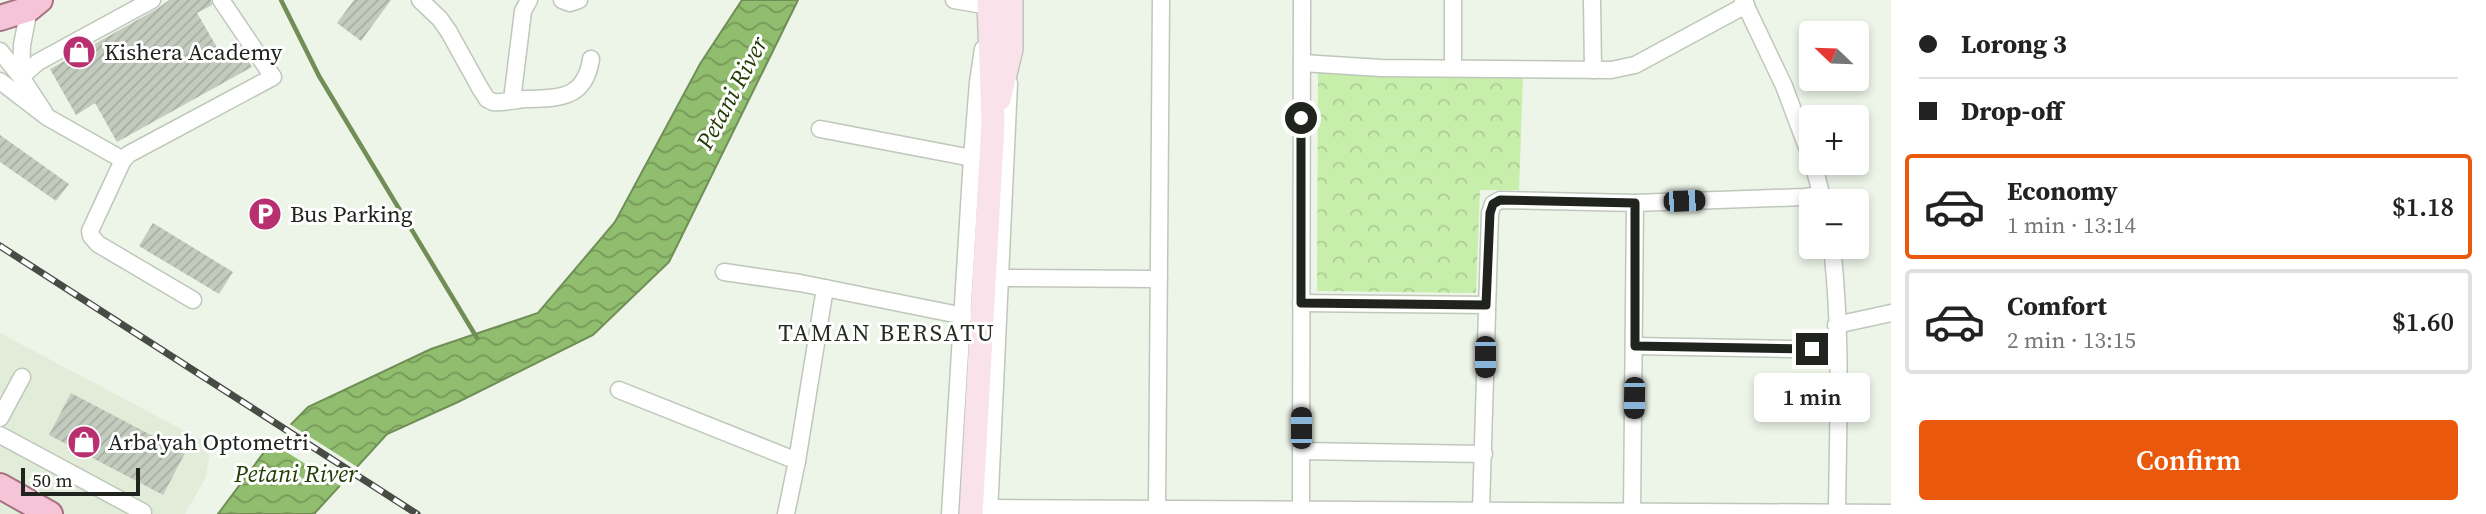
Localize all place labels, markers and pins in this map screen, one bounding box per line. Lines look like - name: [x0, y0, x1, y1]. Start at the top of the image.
- shop icon: Kishera Academy: [60, 33, 98, 71]
- place label: Kishera Academy: [104, 36, 283, 68]
- parking icon: Bus Parking: [246, 195, 284, 233]
- place label: Bus Parking: [290, 198, 413, 230]
- shop icon: Arba'yah Optometri: [65, 423, 103, 461]
- place label: Arba'yah Optometri: [108, 426, 309, 458]

